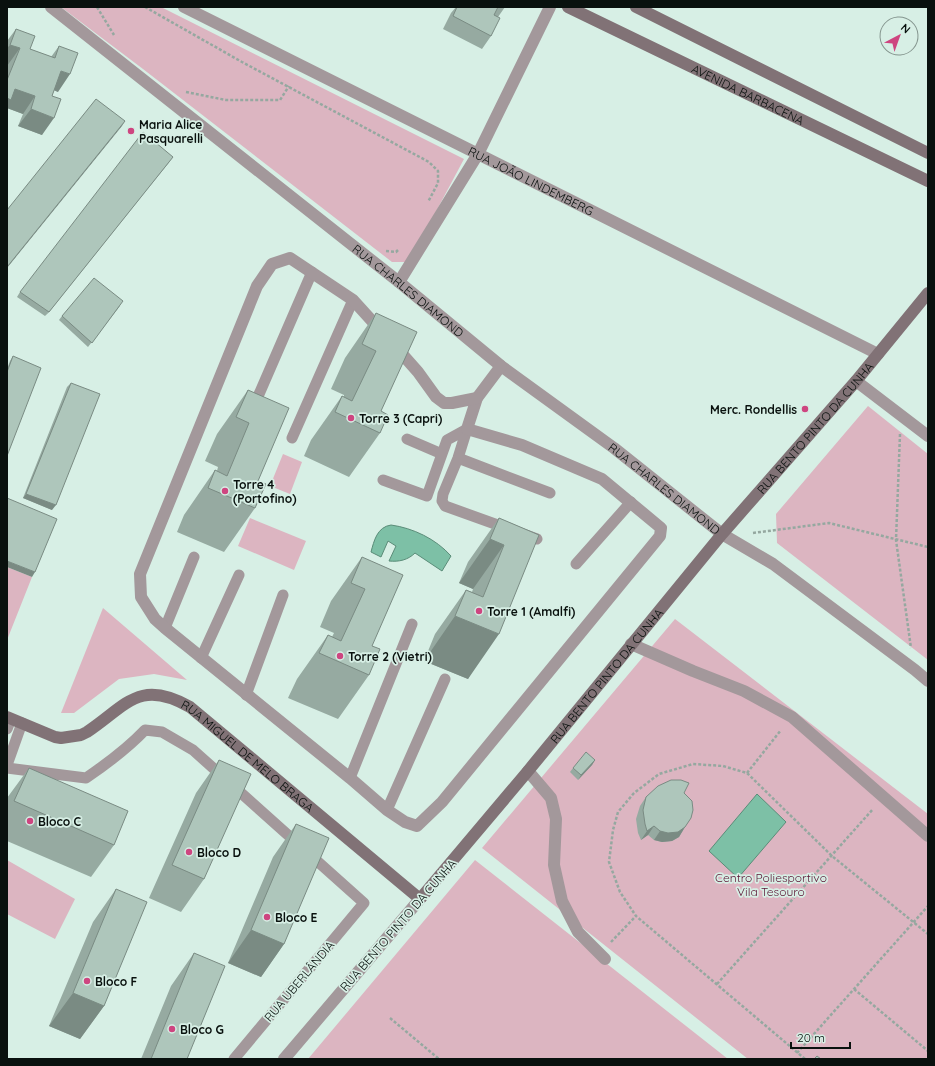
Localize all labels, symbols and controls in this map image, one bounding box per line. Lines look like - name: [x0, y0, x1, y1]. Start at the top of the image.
- north arrow: [879, 16, 919, 56]
- text: N: [898, 21, 913, 36]
- street label: AVENIDA BARBACENA: [689, 60, 807, 128]
- place label: Maria Alice Pasquarelli: [139, 117, 203, 146]
- marker: Maria Alice Pasquarelli: [126, 126, 136, 136]
- street label: RUA JOÃO LINDEMBERG: [466, 143, 596, 218]
- street label: RUA CHARLES DIAMOND: [350, 241, 467, 340]
- street label: RUA BENTO PINTO DA CUNHA: [753, 359, 876, 497]
- place label: Merc. Rondellis: [710, 402, 797, 417]
- marker: Merc. Rondellis: [800, 404, 810, 414]
- place label: Torre 3 (Capri): [359, 411, 442, 426]
- marker: Torre 3 (Capri): [346, 413, 356, 423]
- street label: RUA CHARLES DIAMOND: [606, 439, 724, 538]
- place label: Torre 4 (Portofino): [233, 477, 296, 506]
- marker: Torre 4 (Portofino): [220, 486, 230, 496]
- place label: Torre 1 (Amalfi): [487, 604, 575, 619]
- street label: RUA BENTO PINTO DA CUNHA: [546, 605, 666, 746]
- marker: Torre 1 (Amalfi): [474, 606, 484, 616]
- place label: Torre 2 (Vietri): [348, 649, 432, 664]
- marker: Torre 2 (Vietri): [335, 651, 345, 661]
- street label: RUA MIGUEL DE MELO BRAGA: [179, 696, 317, 815]
- place label: Bloco C: [38, 814, 82, 829]
- marker: Bloco C: [25, 816, 35, 826]
- place label: Bloco D: [197, 845, 242, 860]
- marker: Bloco D: [184, 847, 194, 857]
- street label: RUA BENTO PINTO DA CUNHA: [337, 856, 460, 994]
- park label: Centro Poliesportivo Vila Tesouro: [715, 870, 827, 899]
- place label: Bloco E: [275, 910, 318, 925]
- marker: Bloco E: [262, 912, 272, 922]
- street label: RUA UBERLÂNDIA: [261, 937, 337, 1024]
- place label: Bloco F: [95, 974, 138, 989]
- marker: Bloco F: [82, 976, 92, 986]
- place label: Bloco G: [180, 1022, 224, 1037]
- marker: Bloco G: [167, 1024, 177, 1034]
- scale bar: [791, 1024, 850, 1050]
- text: 20 m: [797, 1030, 825, 1045]

